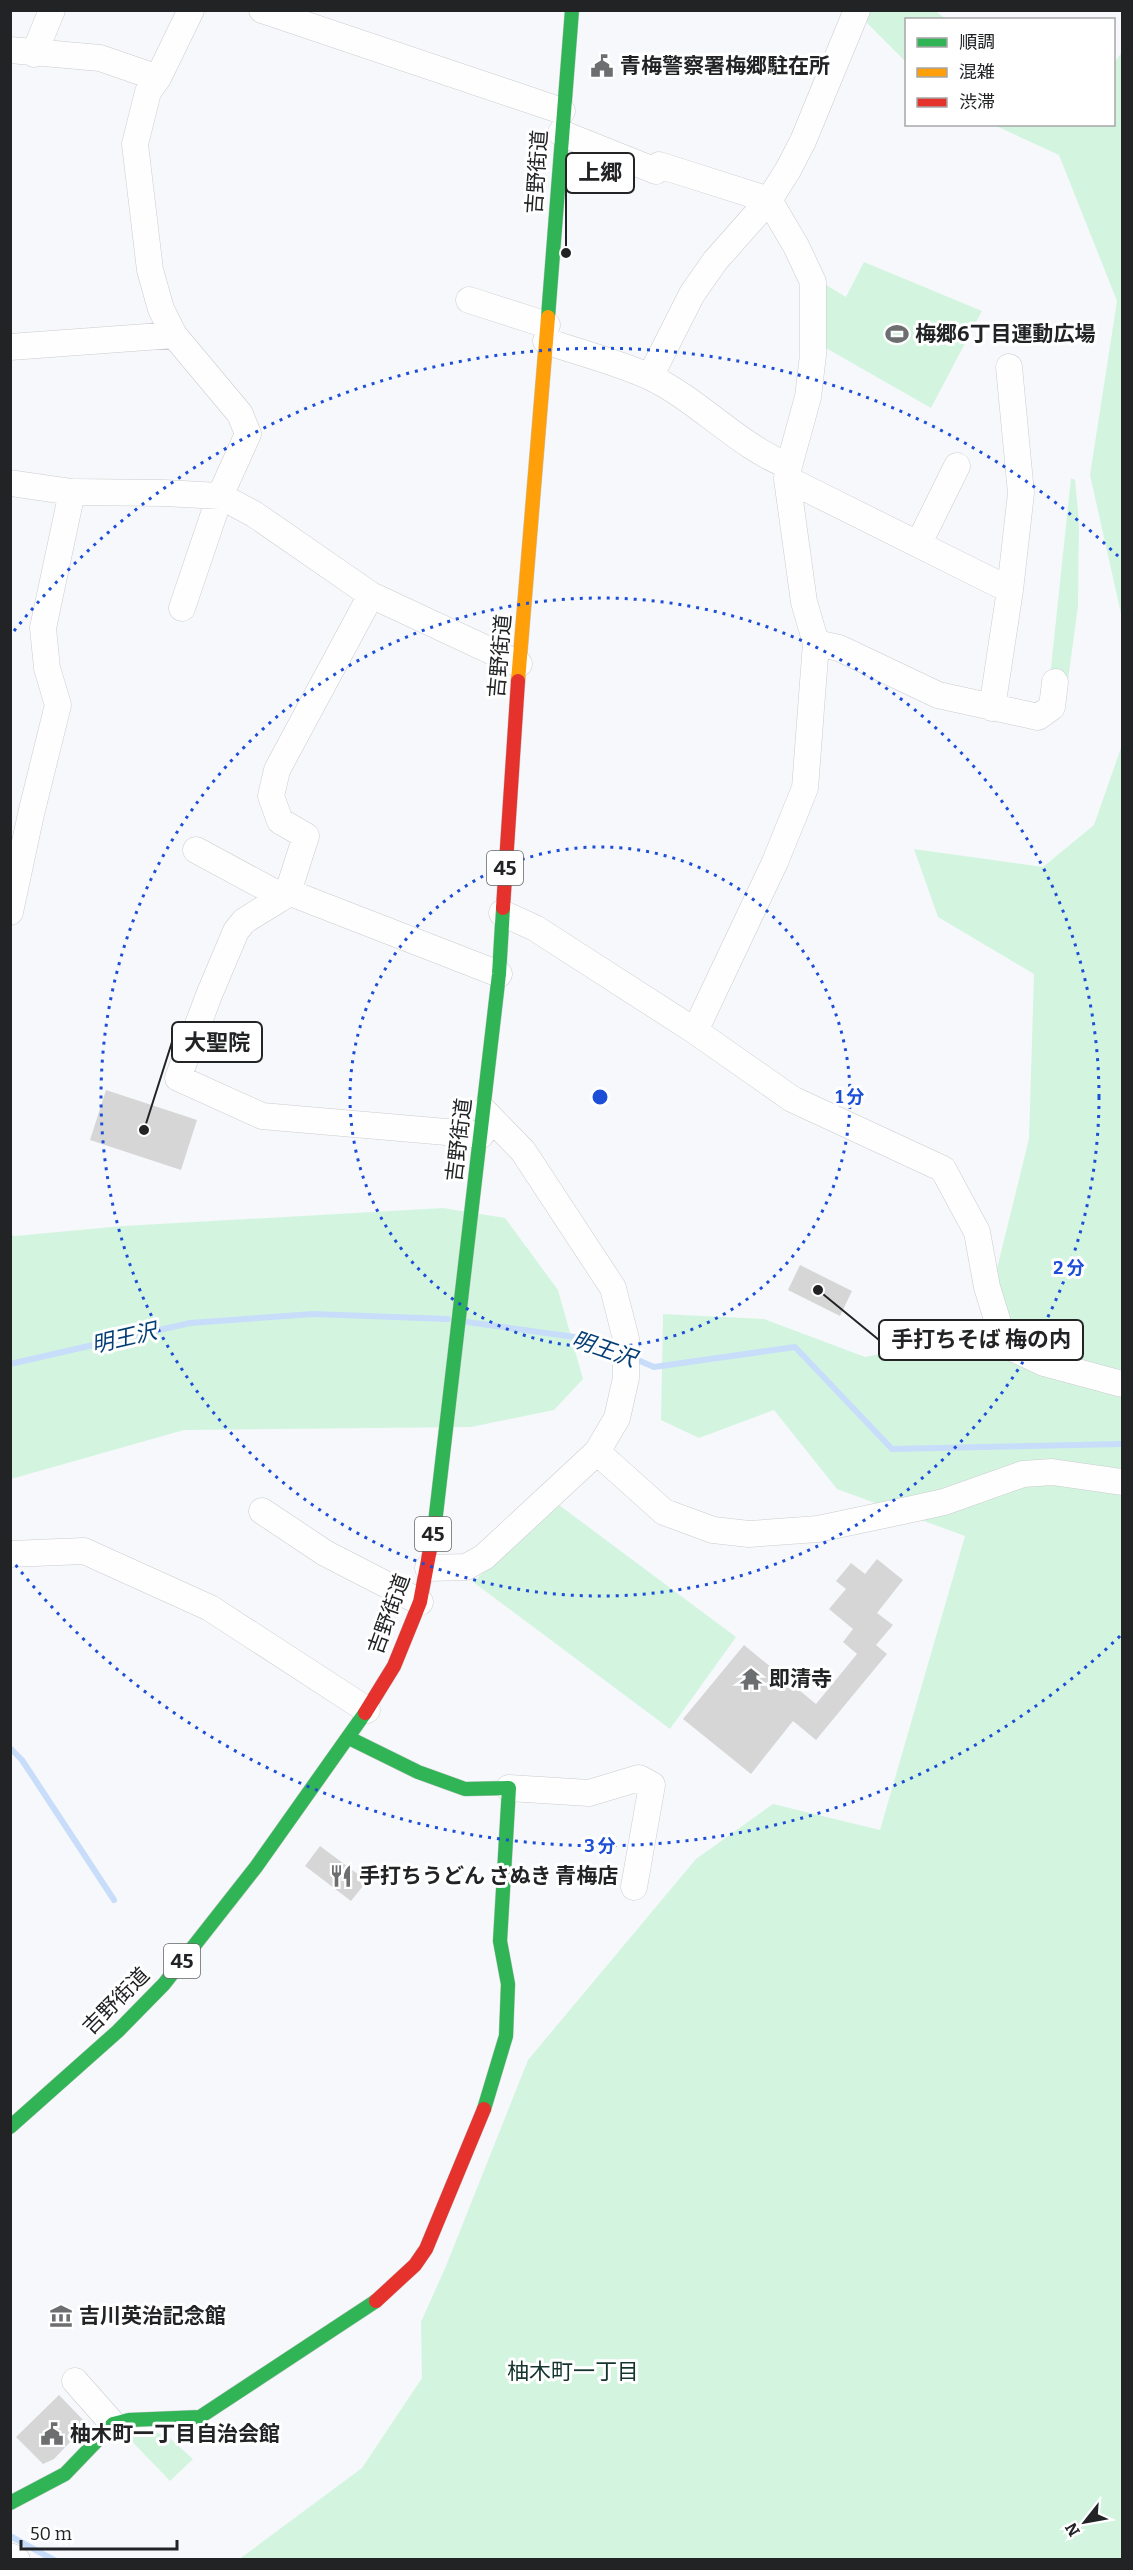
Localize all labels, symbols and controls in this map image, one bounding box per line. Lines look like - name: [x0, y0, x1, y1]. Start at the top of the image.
- legend: [905, 18, 1115, 126]
- text: 順調: [959, 31, 995, 53]
- public building icon: 青梅警察署梅郷駐在所: [589, 53, 615, 79]
- place label: 青梅警察署梅郷駐在所: [620, 53, 830, 79]
- text: 混雑: [959, 61, 995, 83]
- text: 渋滞: [959, 91, 995, 113]
- street label: 吉野街道: [521, 129, 553, 215]
- callout: 上郷: [566, 153, 634, 193]
- text: 上郷: [578, 159, 622, 186]
- sports icon: 梅郷6丁目運動広場: [884, 321, 910, 347]
- place label: 梅郷6丁目運動広場: [915, 321, 1095, 347]
- street label: 吉野街道: [483, 613, 517, 699]
- road number: 45: [487, 851, 523, 885]
- callout: 大聖院: [172, 1022, 262, 1062]
- text: 大聖院: [184, 1029, 250, 1056]
- text: 1 分: [835, 1086, 865, 1108]
- centre of rings: [590, 1087, 610, 1107]
- street label: 吉野街道: [441, 1097, 477, 1183]
- text: 2 分: [1053, 1257, 1085, 1279]
- water label: 明王沢: [89, 1317, 162, 1359]
- callout: 手打ちそば 梅の内: [879, 1320, 1083, 1360]
- water label: 明王沢: [568, 1325, 642, 1373]
- text: 手打ちそば 梅の内: [891, 1326, 1071, 1353]
- road number: 45: [415, 1517, 451, 1551]
- street label: 吉野街道: [362, 1570, 416, 1658]
- temple icon: 即清寺: [738, 1666, 764, 1692]
- place label: 即清寺: [769, 1666, 832, 1692]
- text: 3 分: [584, 1835, 616, 1857]
- restaurant icon: 手打ちうどん さぬき 青梅店: [328, 1863, 354, 1889]
- place label: 手打ちうどん さぬき 青梅店: [359, 1863, 618, 1889]
- road number: 45: [164, 1944, 200, 1978]
- street label: 吉野街道: [77, 1962, 155, 2040]
- museum icon: 吉川英治記念館: [48, 2303, 74, 2329]
- place label: 吉川英治記念館: [79, 2303, 226, 2329]
- district label: 柚木町一丁目: [507, 2358, 639, 2385]
- public building icon: 柚木町一丁目自治会館: [39, 2421, 65, 2447]
- place label: 柚木町一丁目自治会館: [70, 2421, 280, 2447]
- north arrow: [1055, 2492, 1115, 2552]
- scale bar: [21, 2513, 177, 2551]
- text: N: [1061, 2519, 1084, 2540]
- text: 50 m: [30, 2523, 72, 2545]

